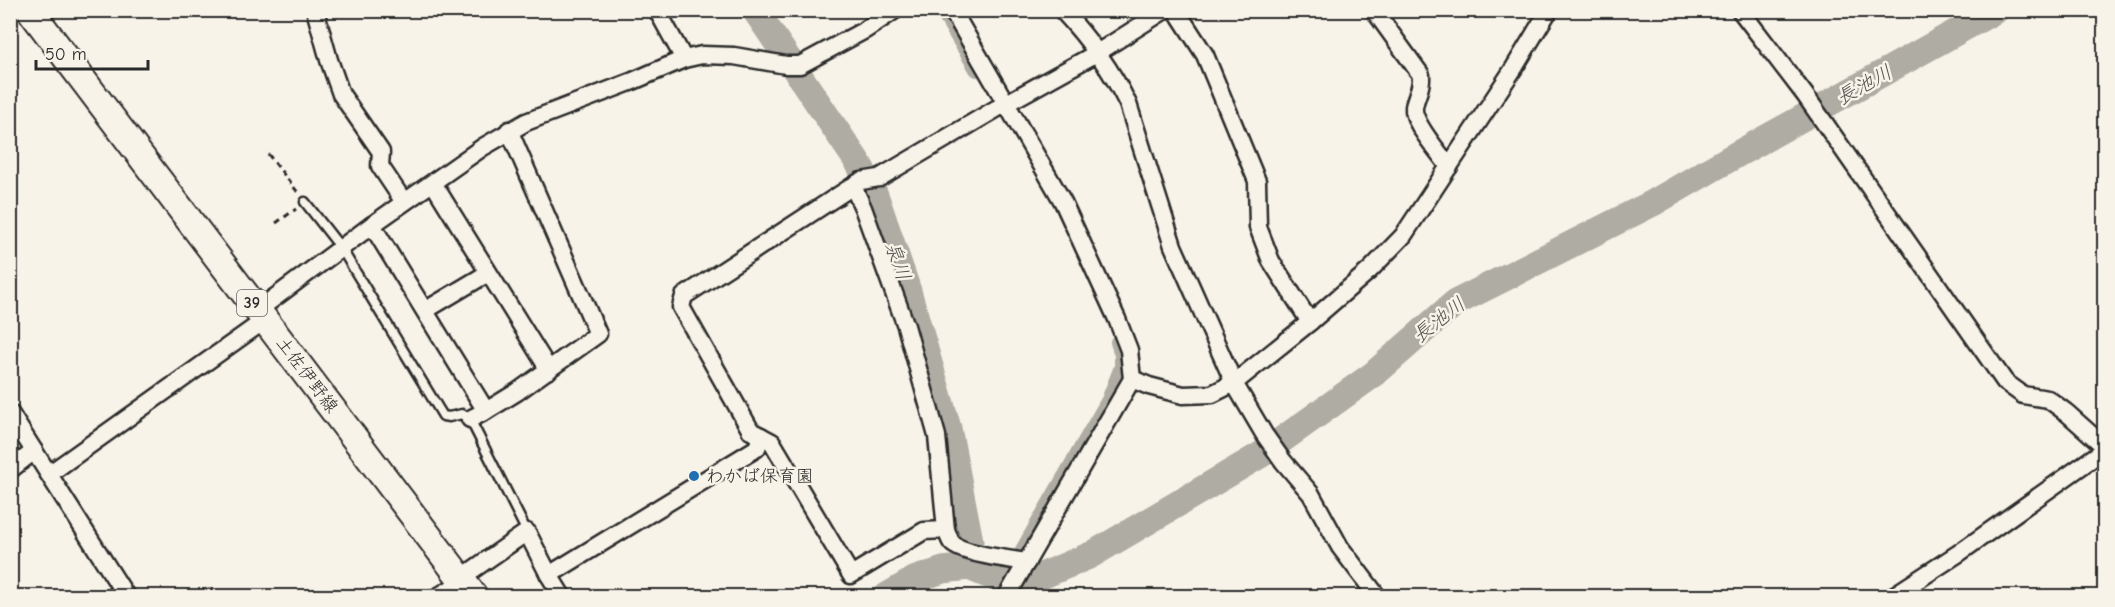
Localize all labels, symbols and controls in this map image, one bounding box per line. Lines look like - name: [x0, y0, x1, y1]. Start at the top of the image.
- scale bar: [36, 33, 148, 71]
- text: 50 m: [45, 44, 87, 65]
- water label: 長池川: [1832, 60, 1896, 110]
- water label: 泉川: [881, 238, 915, 284]
- road number: 39: [237, 290, 267, 316]
- water label: 長池川: [1408, 292, 1470, 348]
- street label: 土佐伊野線: [272, 333, 342, 417]
- place label: わかば保育園: [706, 466, 814, 487]
- marker: わかば保育園: [687, 469, 701, 483]

